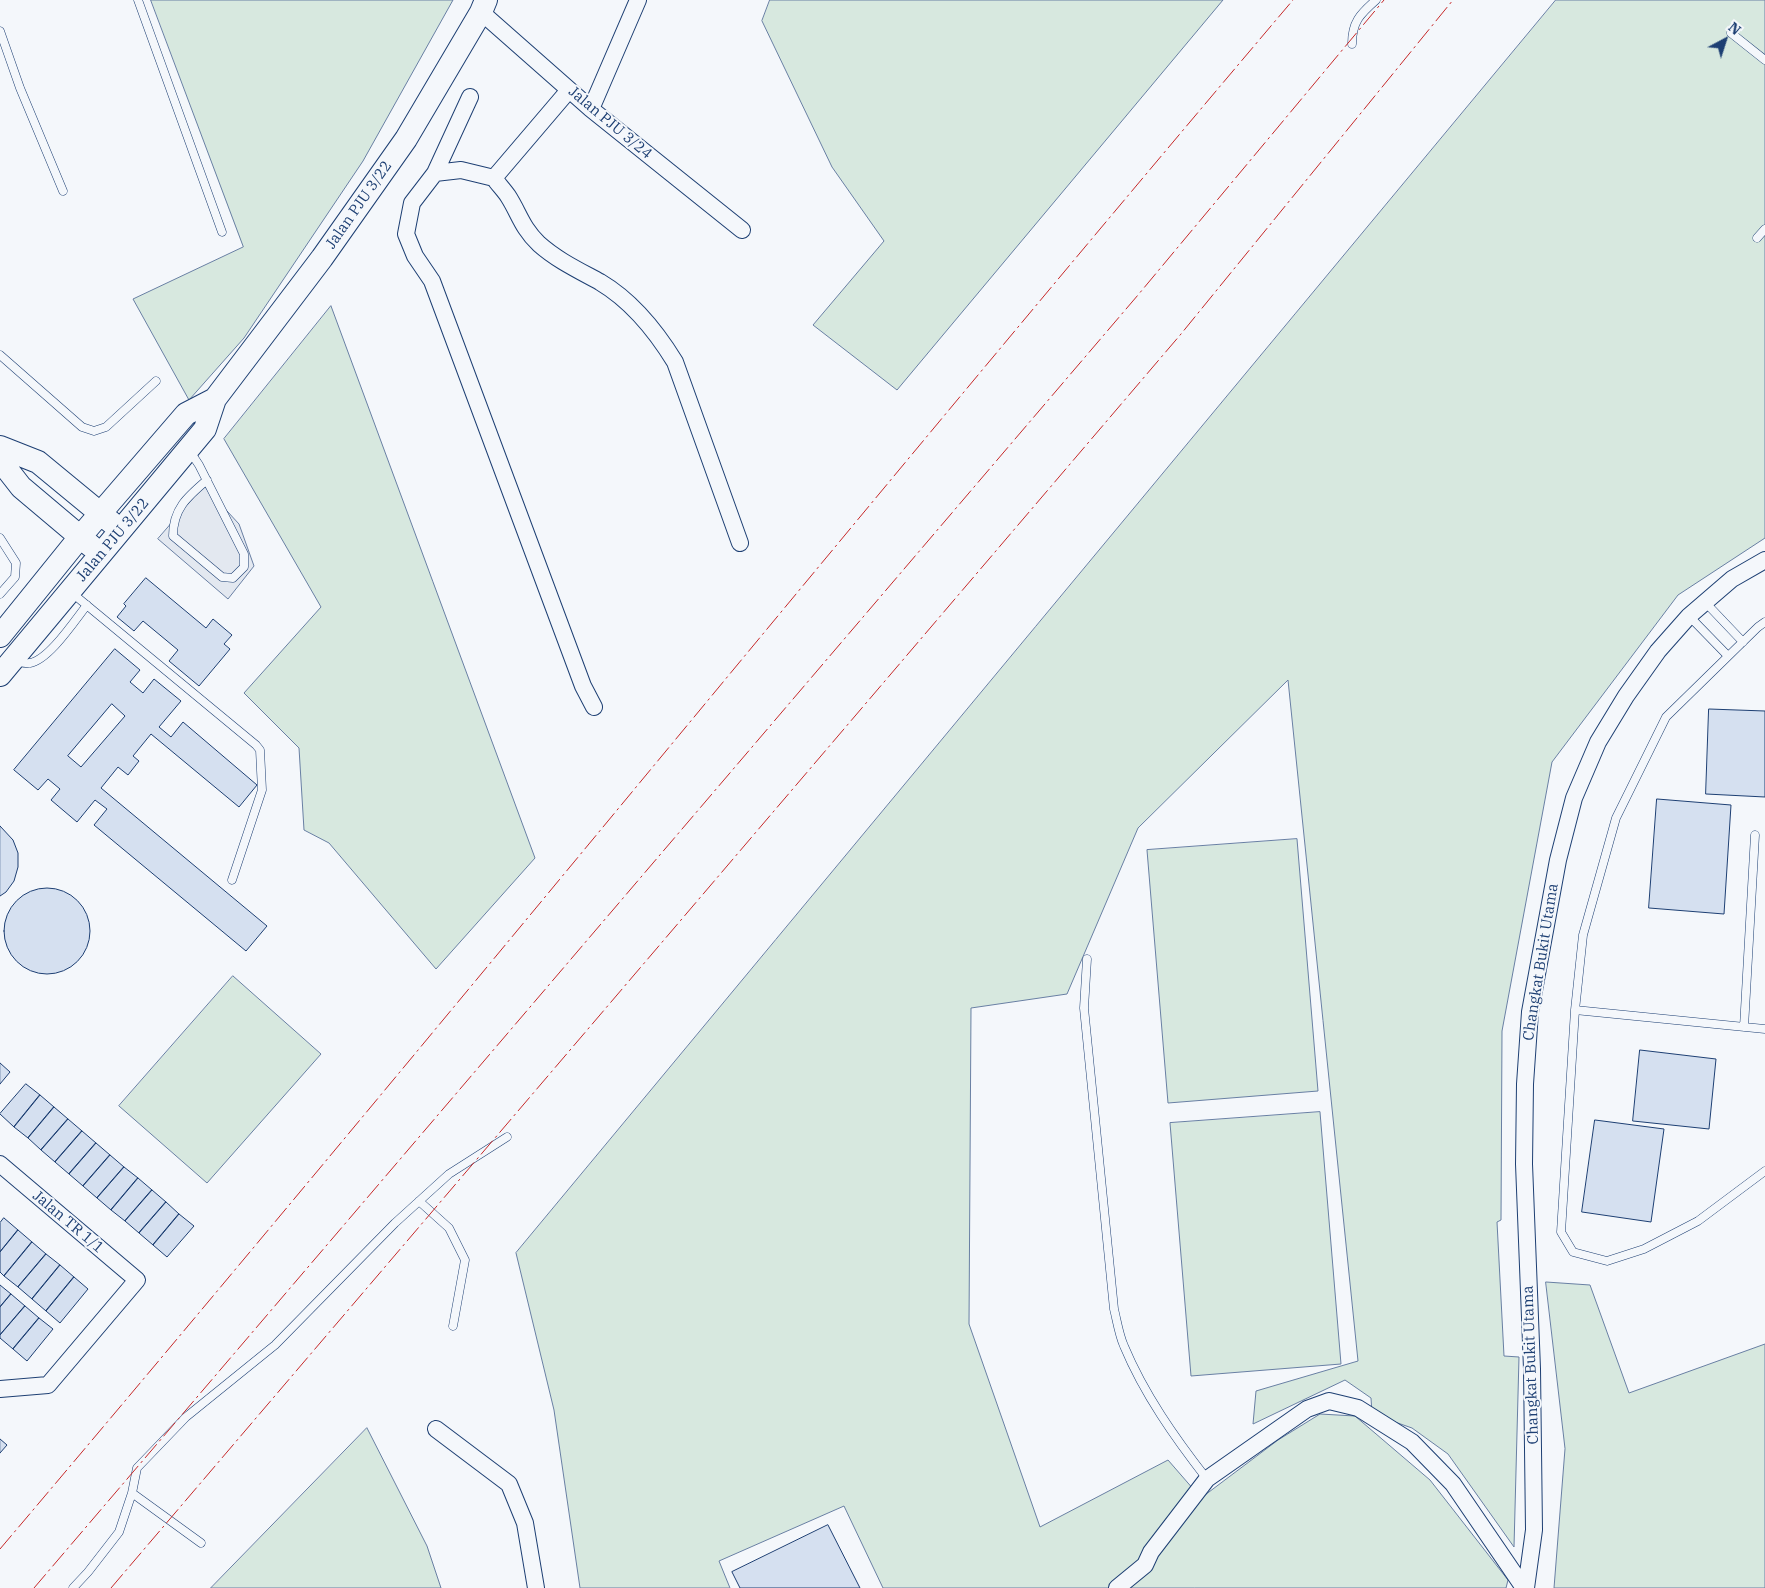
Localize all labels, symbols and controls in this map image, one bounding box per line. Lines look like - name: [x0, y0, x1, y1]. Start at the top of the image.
- north arrow: [1700, 15, 1750, 65]
- text: N: [1725, 18, 1745, 39]
- street label: Jalan PJU 3/24: [565, 83, 655, 163]
- street label: Jalan PJU 3/22: [322, 158, 396, 252]
- street label: Jalan PJU 3/22: [73, 495, 153, 585]
- street label: Changkat Bukit Utama: [1520, 882, 1562, 1042]
- street label: Jalan TR 1/1: [29, 1187, 107, 1257]
- street label: Changkat Bukit Utama: [1519, 1285, 1543, 1445]

